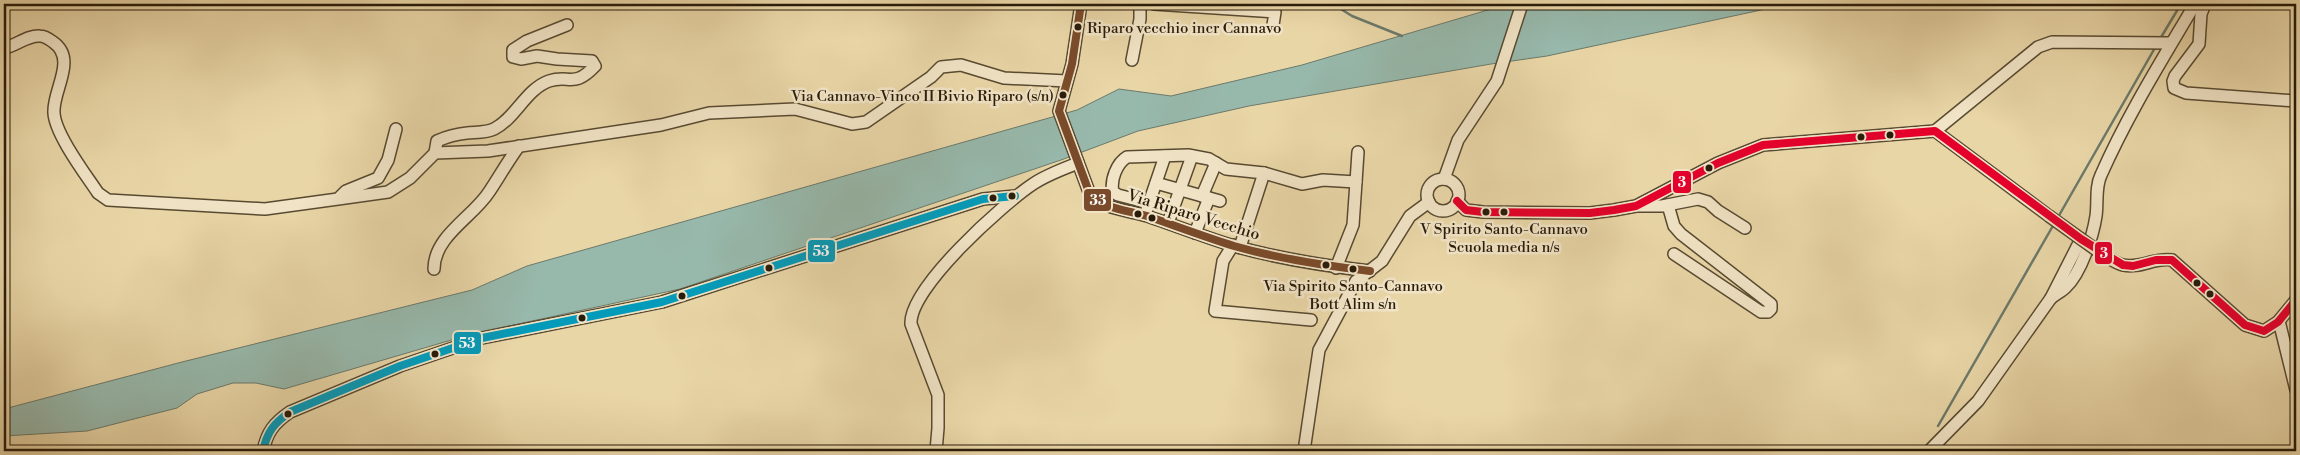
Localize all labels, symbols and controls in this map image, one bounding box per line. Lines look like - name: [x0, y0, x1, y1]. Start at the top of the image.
- place label: Riparo vecchio incr Cannavo: [1087, 19, 1281, 38]
- marker: Riparo vecchio incr Cannavo: [1073, 22, 1083, 32]
- place label: Via Cannavo-Vinco II Bivio Riparo (s/n): [790, 87, 1054, 106]
- marker: Via Cannavo-Vinco II Bivio Riparo (s/n): [1058, 90, 1068, 100]
- unlabelled marker: [1885, 130, 1895, 140]
- unlabelled marker: [1856, 132, 1866, 142]
- unlabelled marker: [1704, 163, 1714, 173]
- line badge: 3: [1672, 170, 1692, 194]
- text: 3: [1678, 174, 1686, 192]
- street label: Via Riparo Vecchio: [1124, 185, 1263, 245]
- line badge: 33: [1083, 188, 1112, 212]
- unlabelled marker: [1007, 191, 1017, 201]
- text: 33: [1090, 192, 1106, 210]
- unlabelled marker: [988, 193, 998, 203]
- unlabelled marker: [1481, 207, 1491, 217]
- marker: V Spirito Santo-Cannavo Scuola media n/s: [1499, 207, 1509, 217]
- unlabelled marker: [1133, 209, 1143, 219]
- unlabelled marker: [1147, 213, 1157, 223]
- place label: V Spirito Santo-Cannavo Scuola media n/s: [1419, 220, 1588, 257]
- line badge: 53: [807, 239, 836, 263]
- line badge: 3: [2094, 241, 2113, 265]
- text: 53: [812, 243, 830, 261]
- text: 3: [2100, 245, 2108, 263]
- unlabelled marker: [1321, 260, 1331, 270]
- unlabelled marker: [764, 263, 774, 273]
- marker: Via Spirito Santo-Cannavo Bott Alim s/n: [1348, 264, 1358, 274]
- place label: Via Spirito Santo-Cannavo Bott Alim s/n: [1262, 277, 1443, 314]
- unlabelled marker: [2192, 278, 2202, 288]
- unlabelled marker: [2205, 289, 2215, 299]
- unlabelled marker: [677, 291, 687, 301]
- unlabelled marker: [577, 313, 587, 323]
- line badge: 53: [453, 331, 482, 355]
- text: 53: [458, 335, 476, 353]
- unlabelled marker: [430, 349, 440, 359]
- unlabelled marker: [283, 409, 293, 419]

